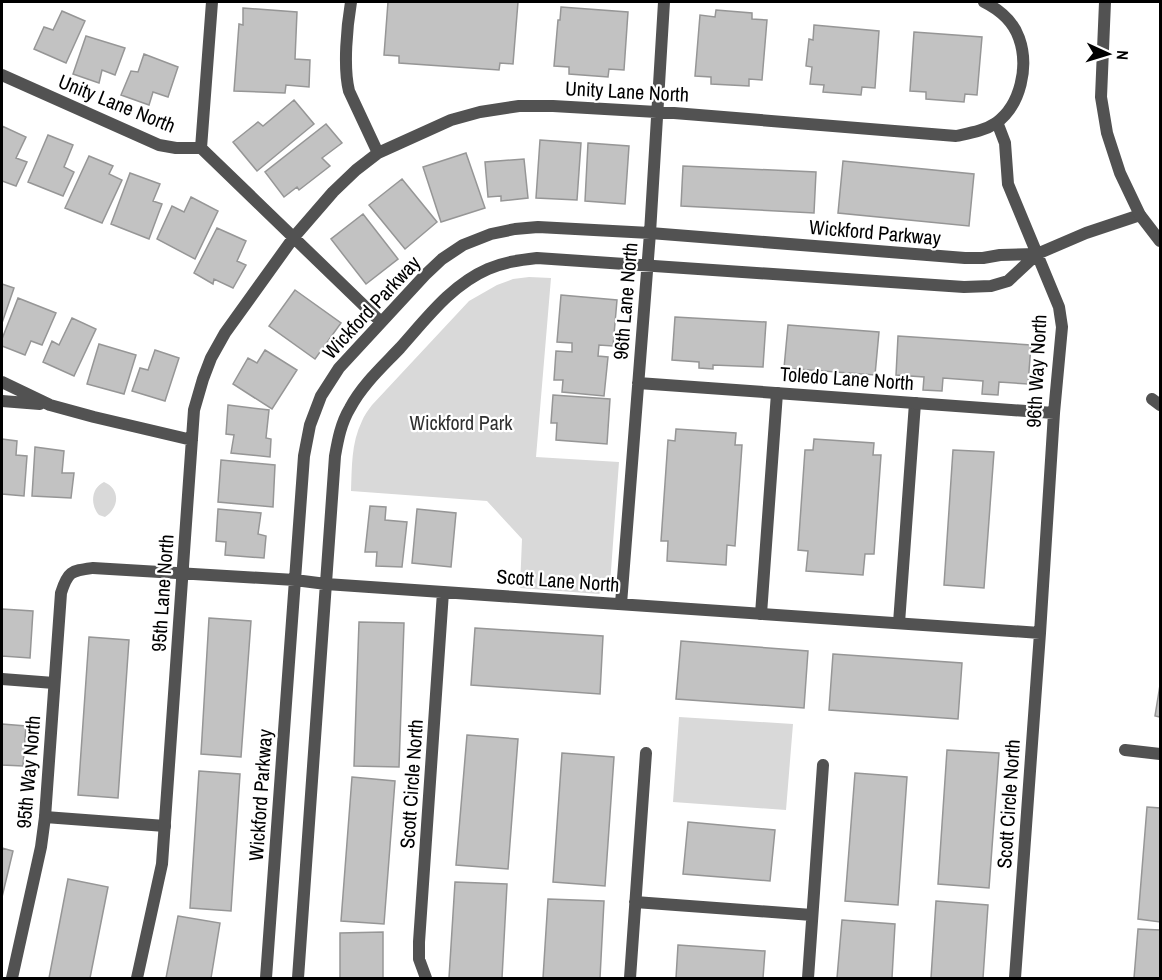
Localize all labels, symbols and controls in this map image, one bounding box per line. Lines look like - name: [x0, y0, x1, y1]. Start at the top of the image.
- north arrow: [1078, 24, 1138, 84]
- text: N: [1112, 50, 1134, 61]
- street label: Unity Lane North: [54, 67, 180, 139]
- street label: Unity Lane North: [564, 74, 690, 108]
- street label: Wickford Parkway: [808, 213, 943, 251]
- street label: 96th Lane North: [606, 241, 644, 361]
- street label: Wickford Parkway: [316, 249, 426, 365]
- street label: 96th Way North: [1020, 314, 1052, 428]
- street label: Toledo Lane North: [779, 360, 915, 396]
- park label: Wickford Park: [410, 409, 513, 436]
- street label: 95th Lane North: [144, 533, 180, 653]
- street label: Scott Lane North: [496, 562, 620, 598]
- street label: 95th Way North: [10, 714, 46, 830]
- street label: Scott Circle North: [393, 719, 429, 849]
- street label: Wickford Parkway: [242, 727, 278, 862]
- street label: Scott Circle North: [990, 739, 1026, 869]

